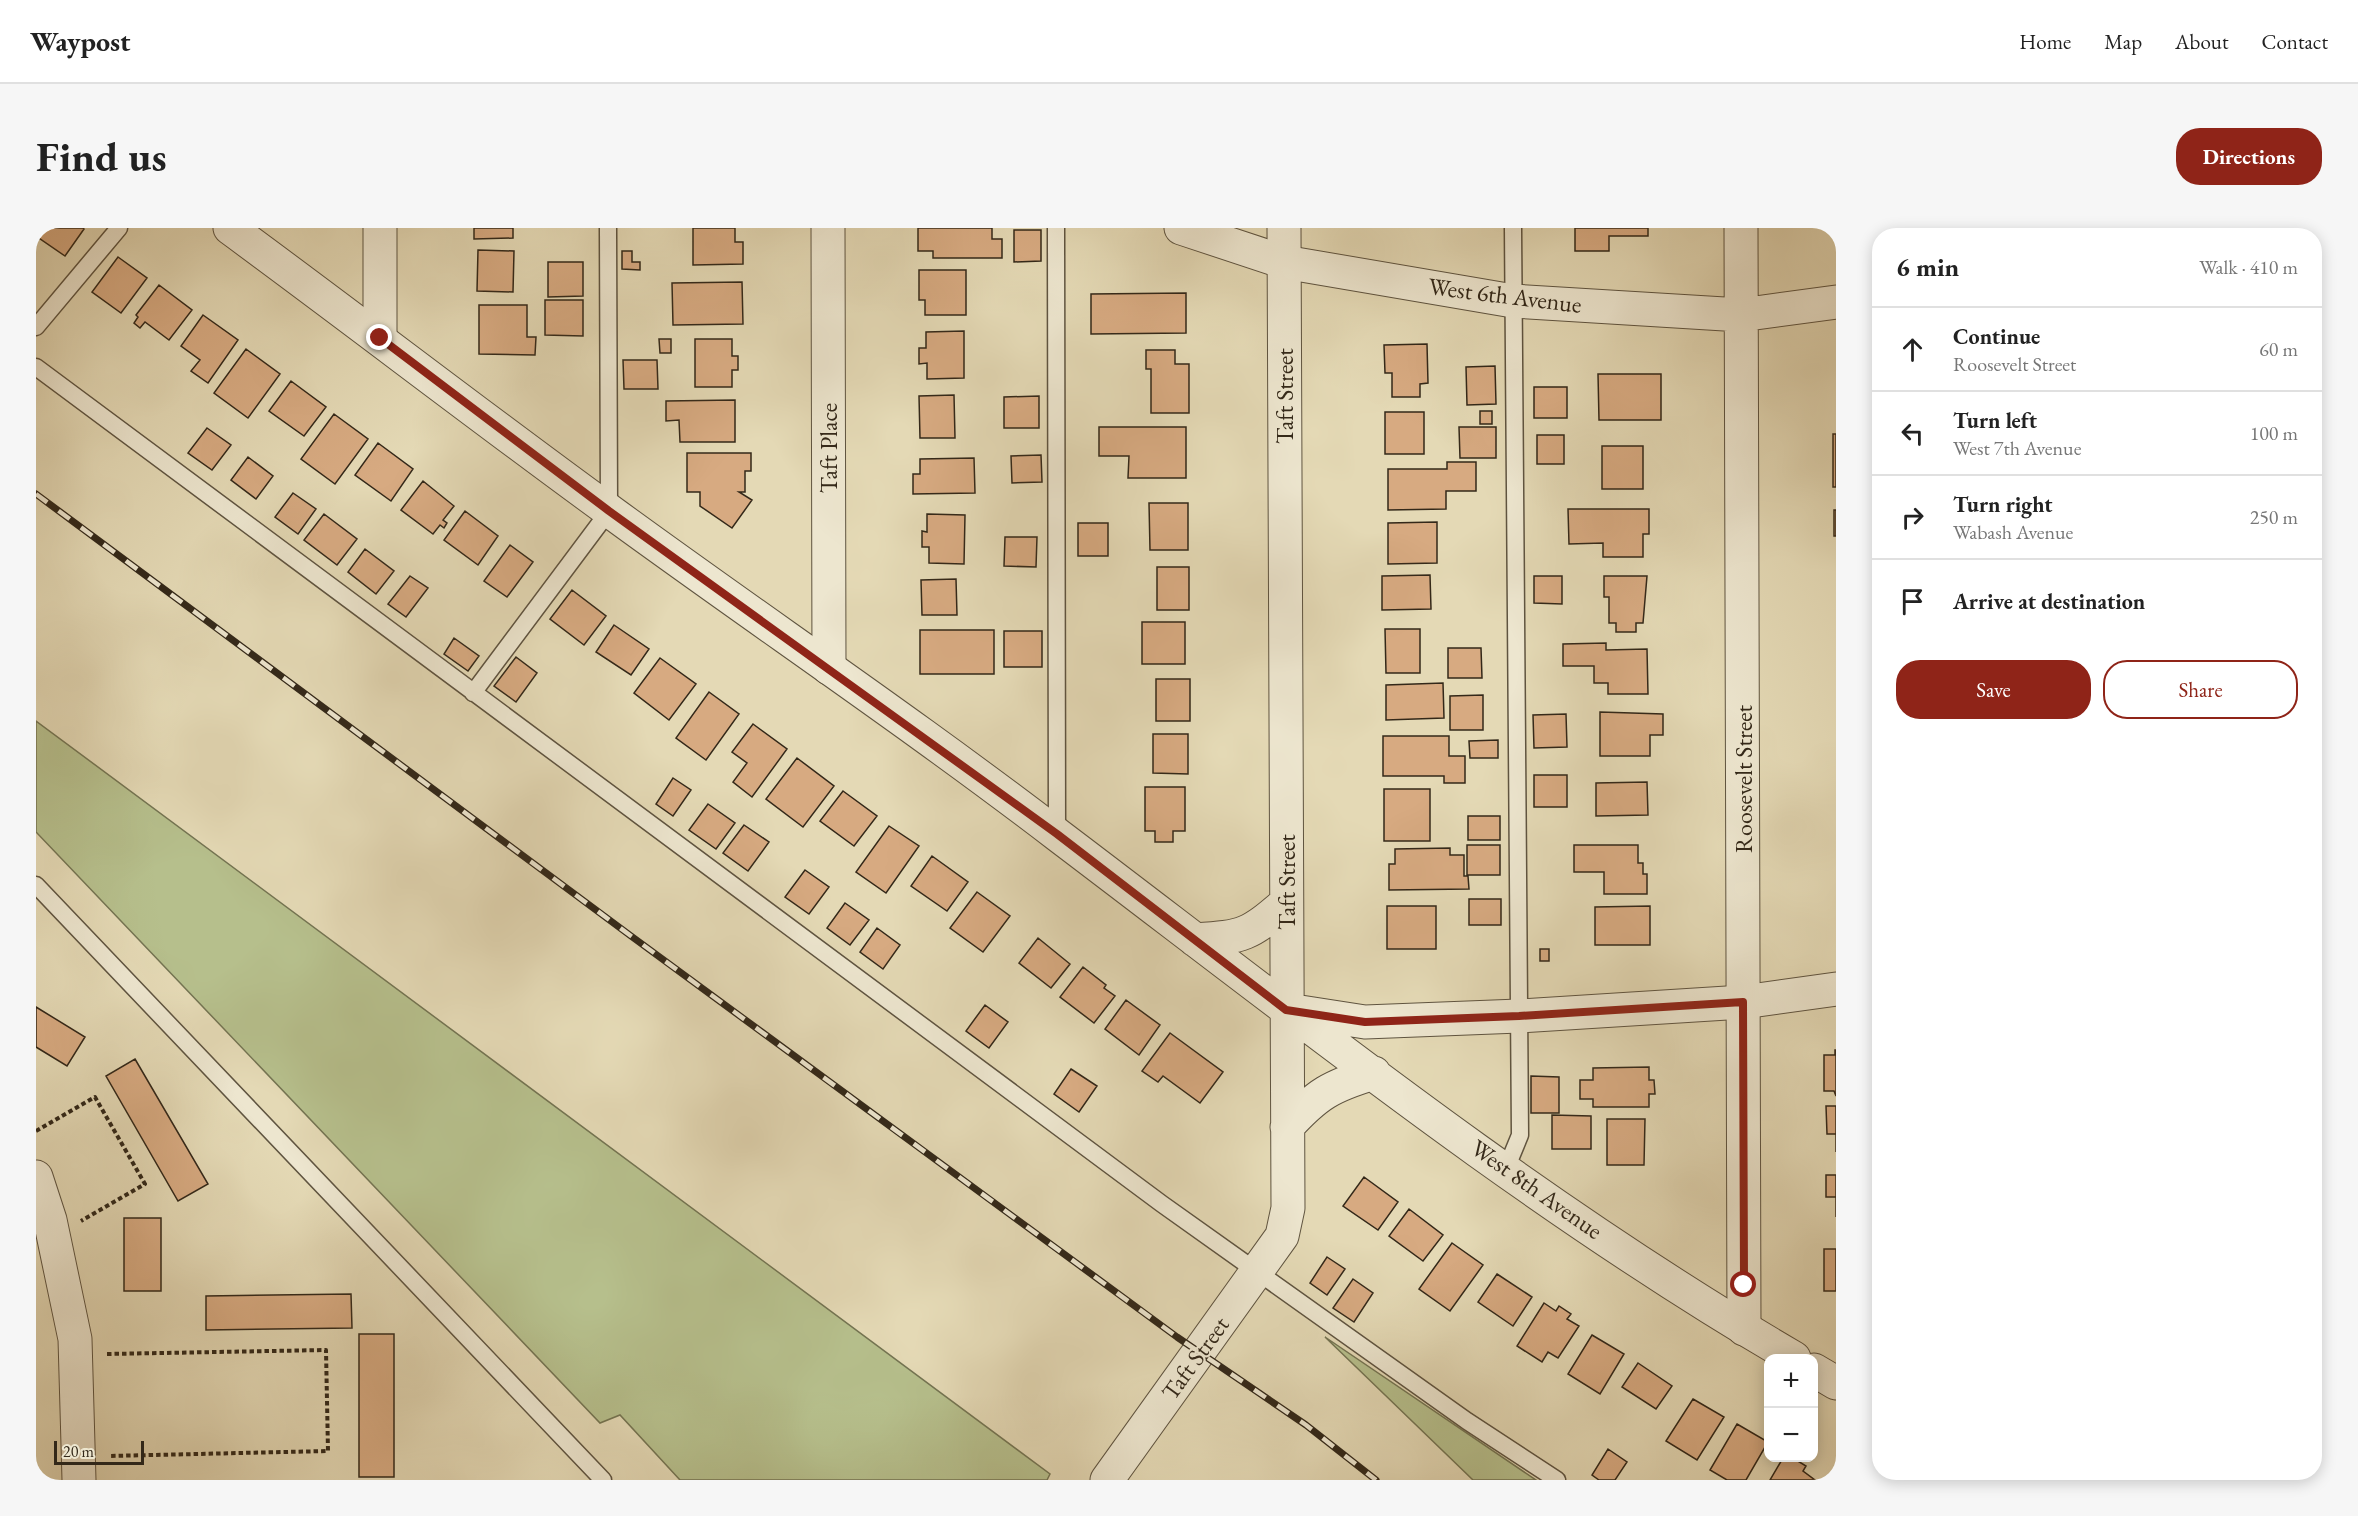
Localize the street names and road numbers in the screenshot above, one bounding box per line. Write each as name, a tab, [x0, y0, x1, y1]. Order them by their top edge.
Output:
street label: West 6th Avenue	[1427, 270, 1583, 320]
street label: Taft Street	[1269, 348, 1300, 444]
street label: Taft Place	[813, 403, 844, 493]
street label: Roosevelt Street	[1728, 705, 1759, 853]
street label: Taft Street	[1271, 834, 1302, 930]
street label: West 8th Avenue	[1465, 1132, 1609, 1246]
street label: Taft Street	[1154, 1310, 1236, 1406]

